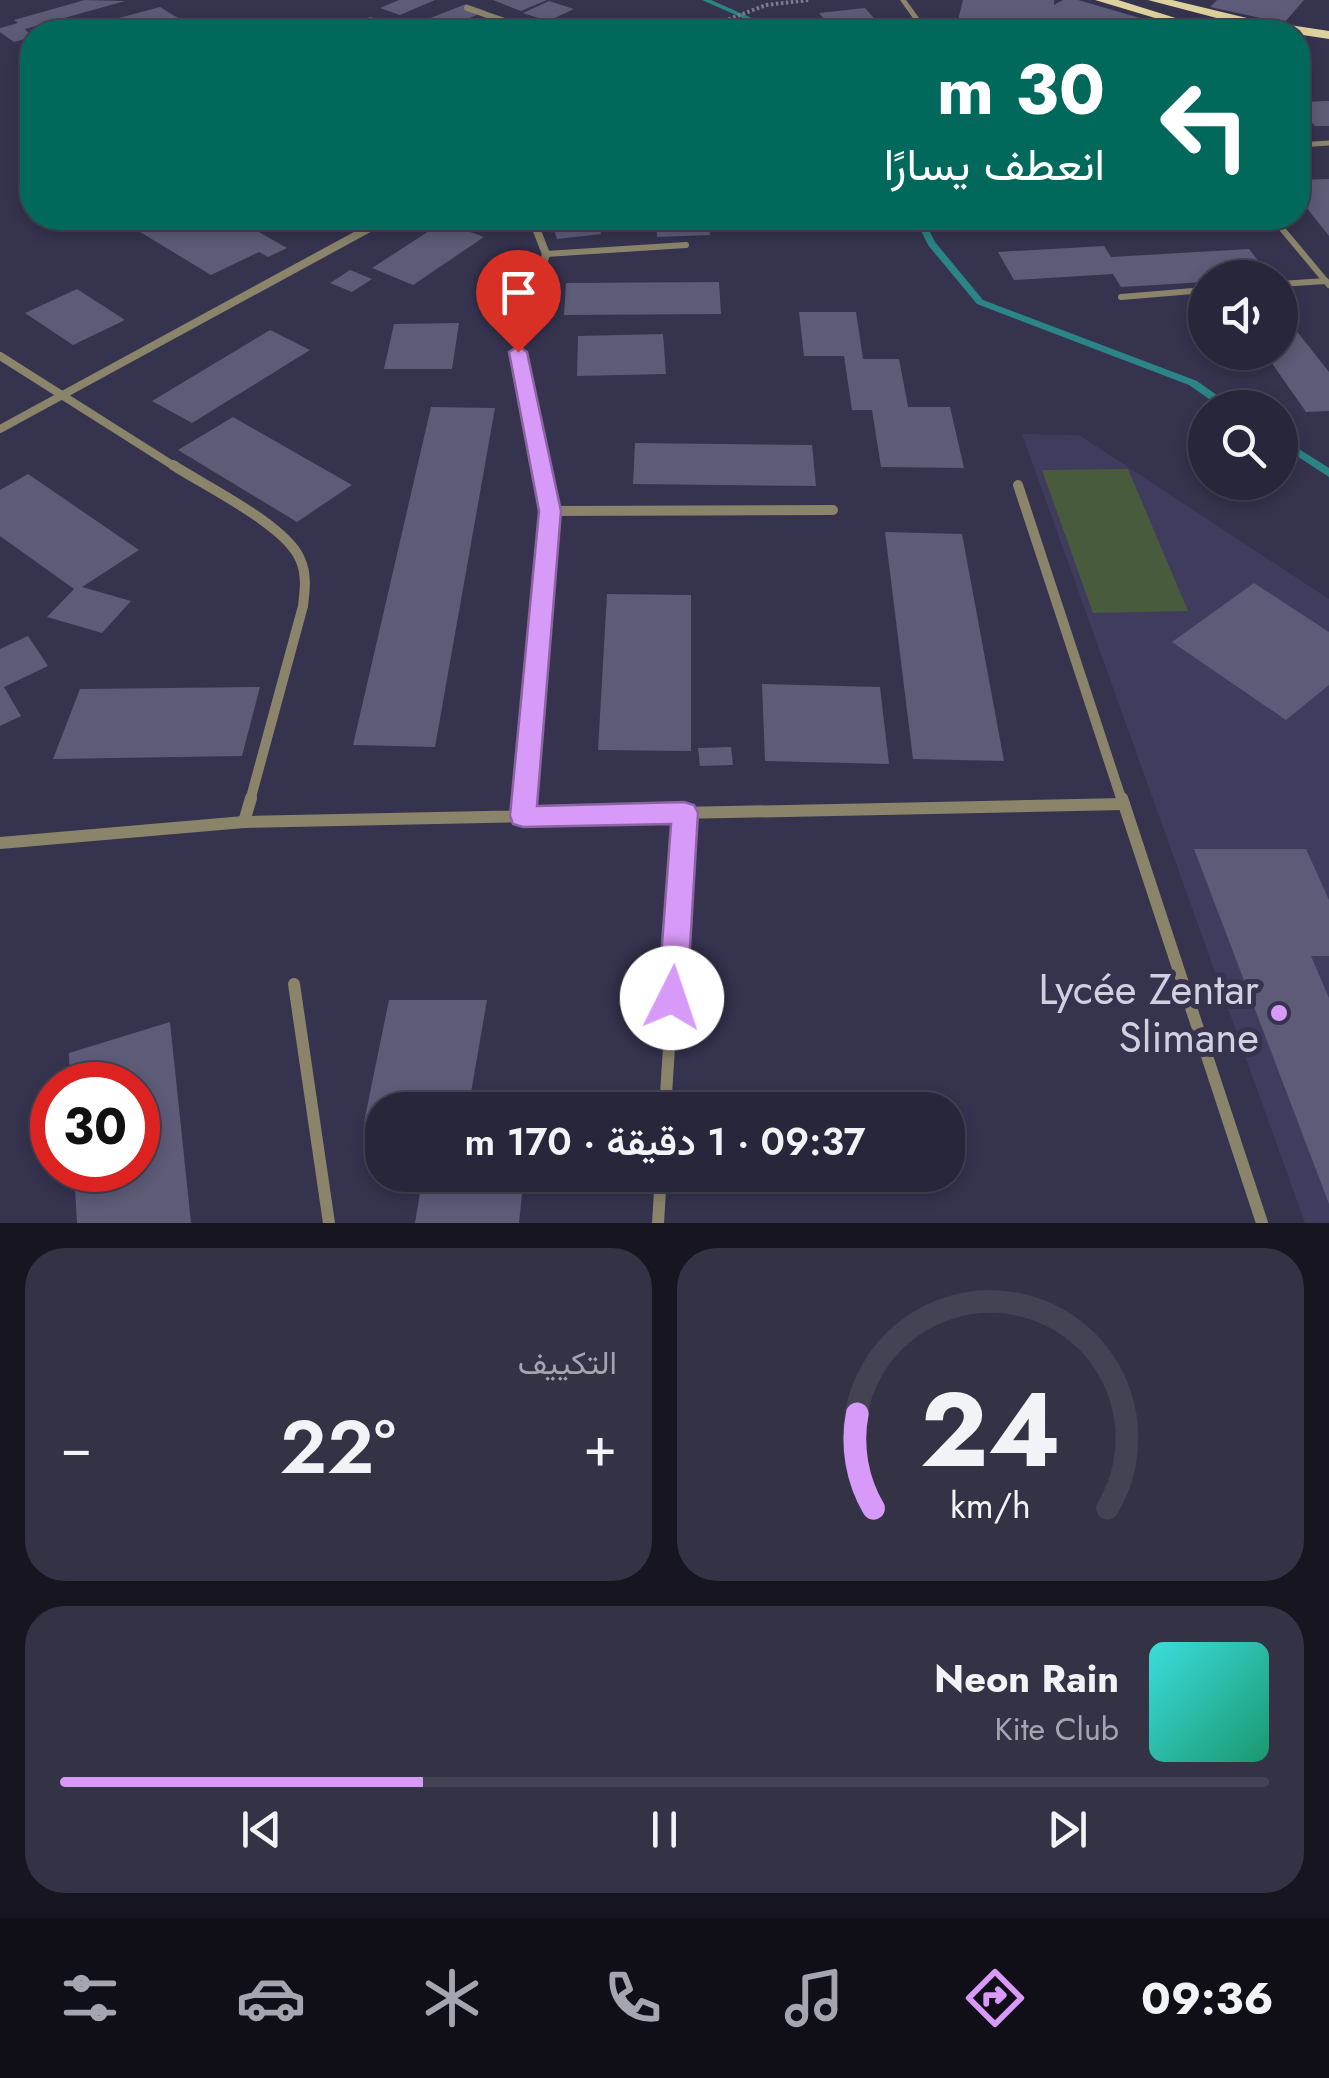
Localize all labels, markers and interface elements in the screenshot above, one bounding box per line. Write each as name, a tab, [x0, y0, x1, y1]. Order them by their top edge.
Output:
text: 30 m	[937, 39, 1105, 140]
icon: left	[1140, 60, 1270, 190]
text: انعطف يسارًا	[884, 132, 1105, 197]
pin	[476, 250, 561, 353]
map controls	[1188, 260, 1298, 500]
button: sound	[1188, 260, 1298, 370]
icon: arrive	[491, 265, 546, 320]
button: search	[1188, 390, 1298, 500]
position arrow	[620, 946, 724, 1050]
place label: Lycée Zentar Slimane	[1038, 959, 1260, 1068]
marker: Lycée Zentar Slimane	[1268, 1002, 1290, 1024]
speed limit sign: 30	[30, 1062, 160, 1192]
text: 09:37 · 1 دقيقة · 170 m	[465, 1114, 865, 1169]
text: التكييف	[518, 1340, 617, 1386]
text: 24	[920, 1355, 1061, 1505]
text: 22°	[280, 1393, 396, 1501]
text: −	[60, 1407, 92, 1487]
text: +	[583, 1407, 617, 1487]
text: km/h	[950, 1480, 1031, 1531]
text: Neon Rain	[934, 1651, 1119, 1706]
text: Kite Club	[995, 1706, 1119, 1752]
icon: previous	[234, 1802, 289, 1857]
icon: pause	[637, 1802, 692, 1857]
icon: next	[1040, 1802, 1095, 1857]
icon: filters	[55, 1963, 125, 2033]
icon: car	[236, 1963, 306, 2033]
icon: climate	[417, 1963, 487, 2033]
icon: phone	[598, 1963, 668, 2033]
icon: music	[779, 1963, 849, 2033]
icon: directions	[960, 1963, 1030, 2033]
text: 09:36	[1141, 1966, 1274, 2031]

